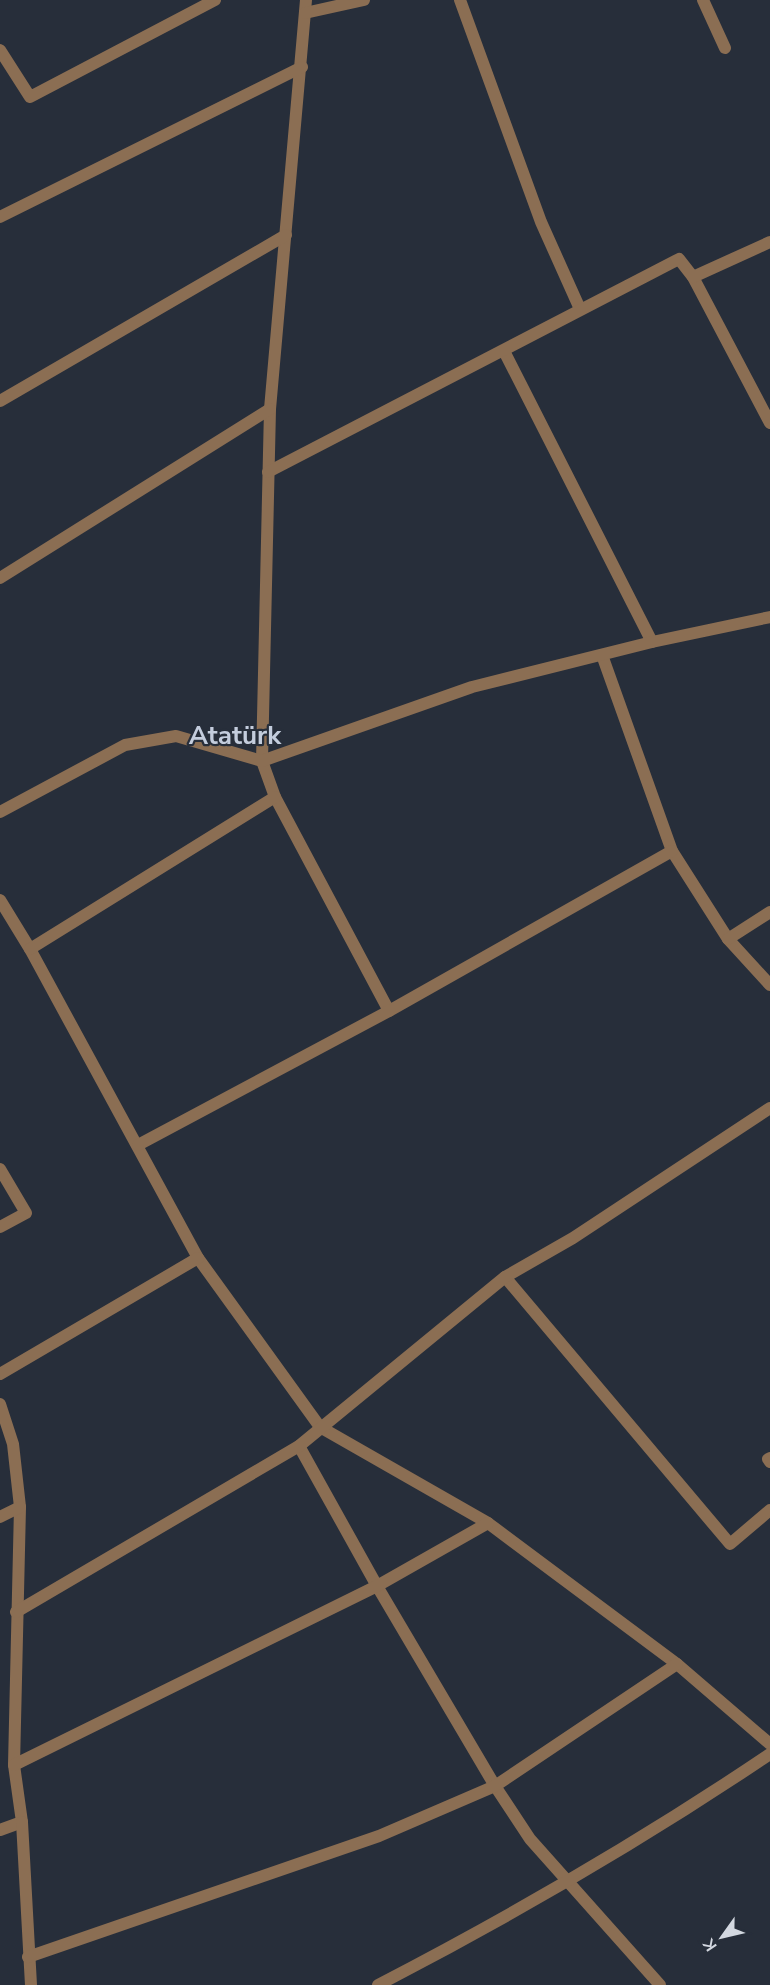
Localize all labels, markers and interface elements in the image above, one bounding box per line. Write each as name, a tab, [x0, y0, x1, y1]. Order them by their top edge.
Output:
district label: Atatürk	[189, 718, 282, 753]
north arrow	[692, 1907, 752, 1967]
text: K	[698, 1933, 722, 1955]

